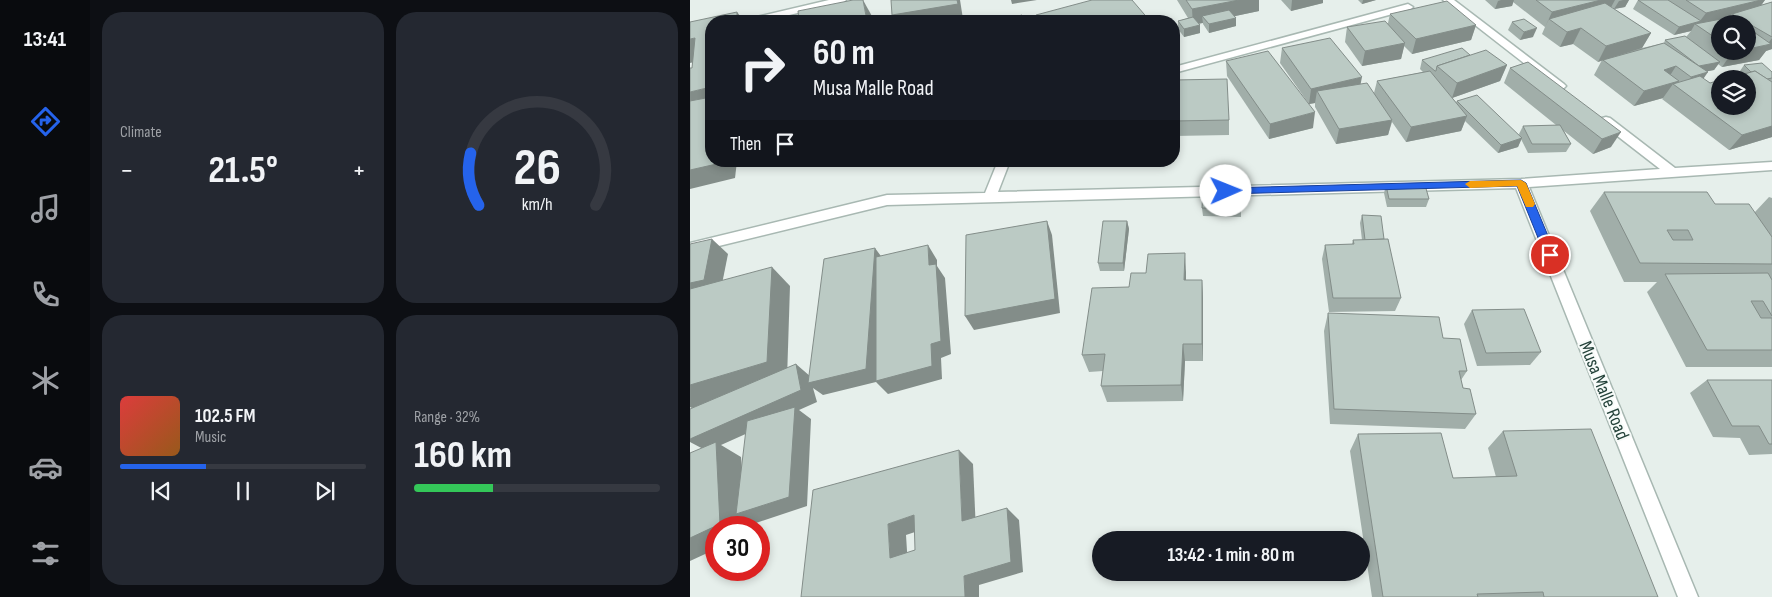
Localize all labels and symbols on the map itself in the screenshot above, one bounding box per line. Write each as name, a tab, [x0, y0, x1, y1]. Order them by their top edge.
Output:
position arrow	[1199, 164, 1251, 216]
pin	[1529, 234, 1571, 276]
street label: Musa Malle Road	[1573, 338, 1634, 443]
speed limit sign: 30	[705, 516, 770, 581]

